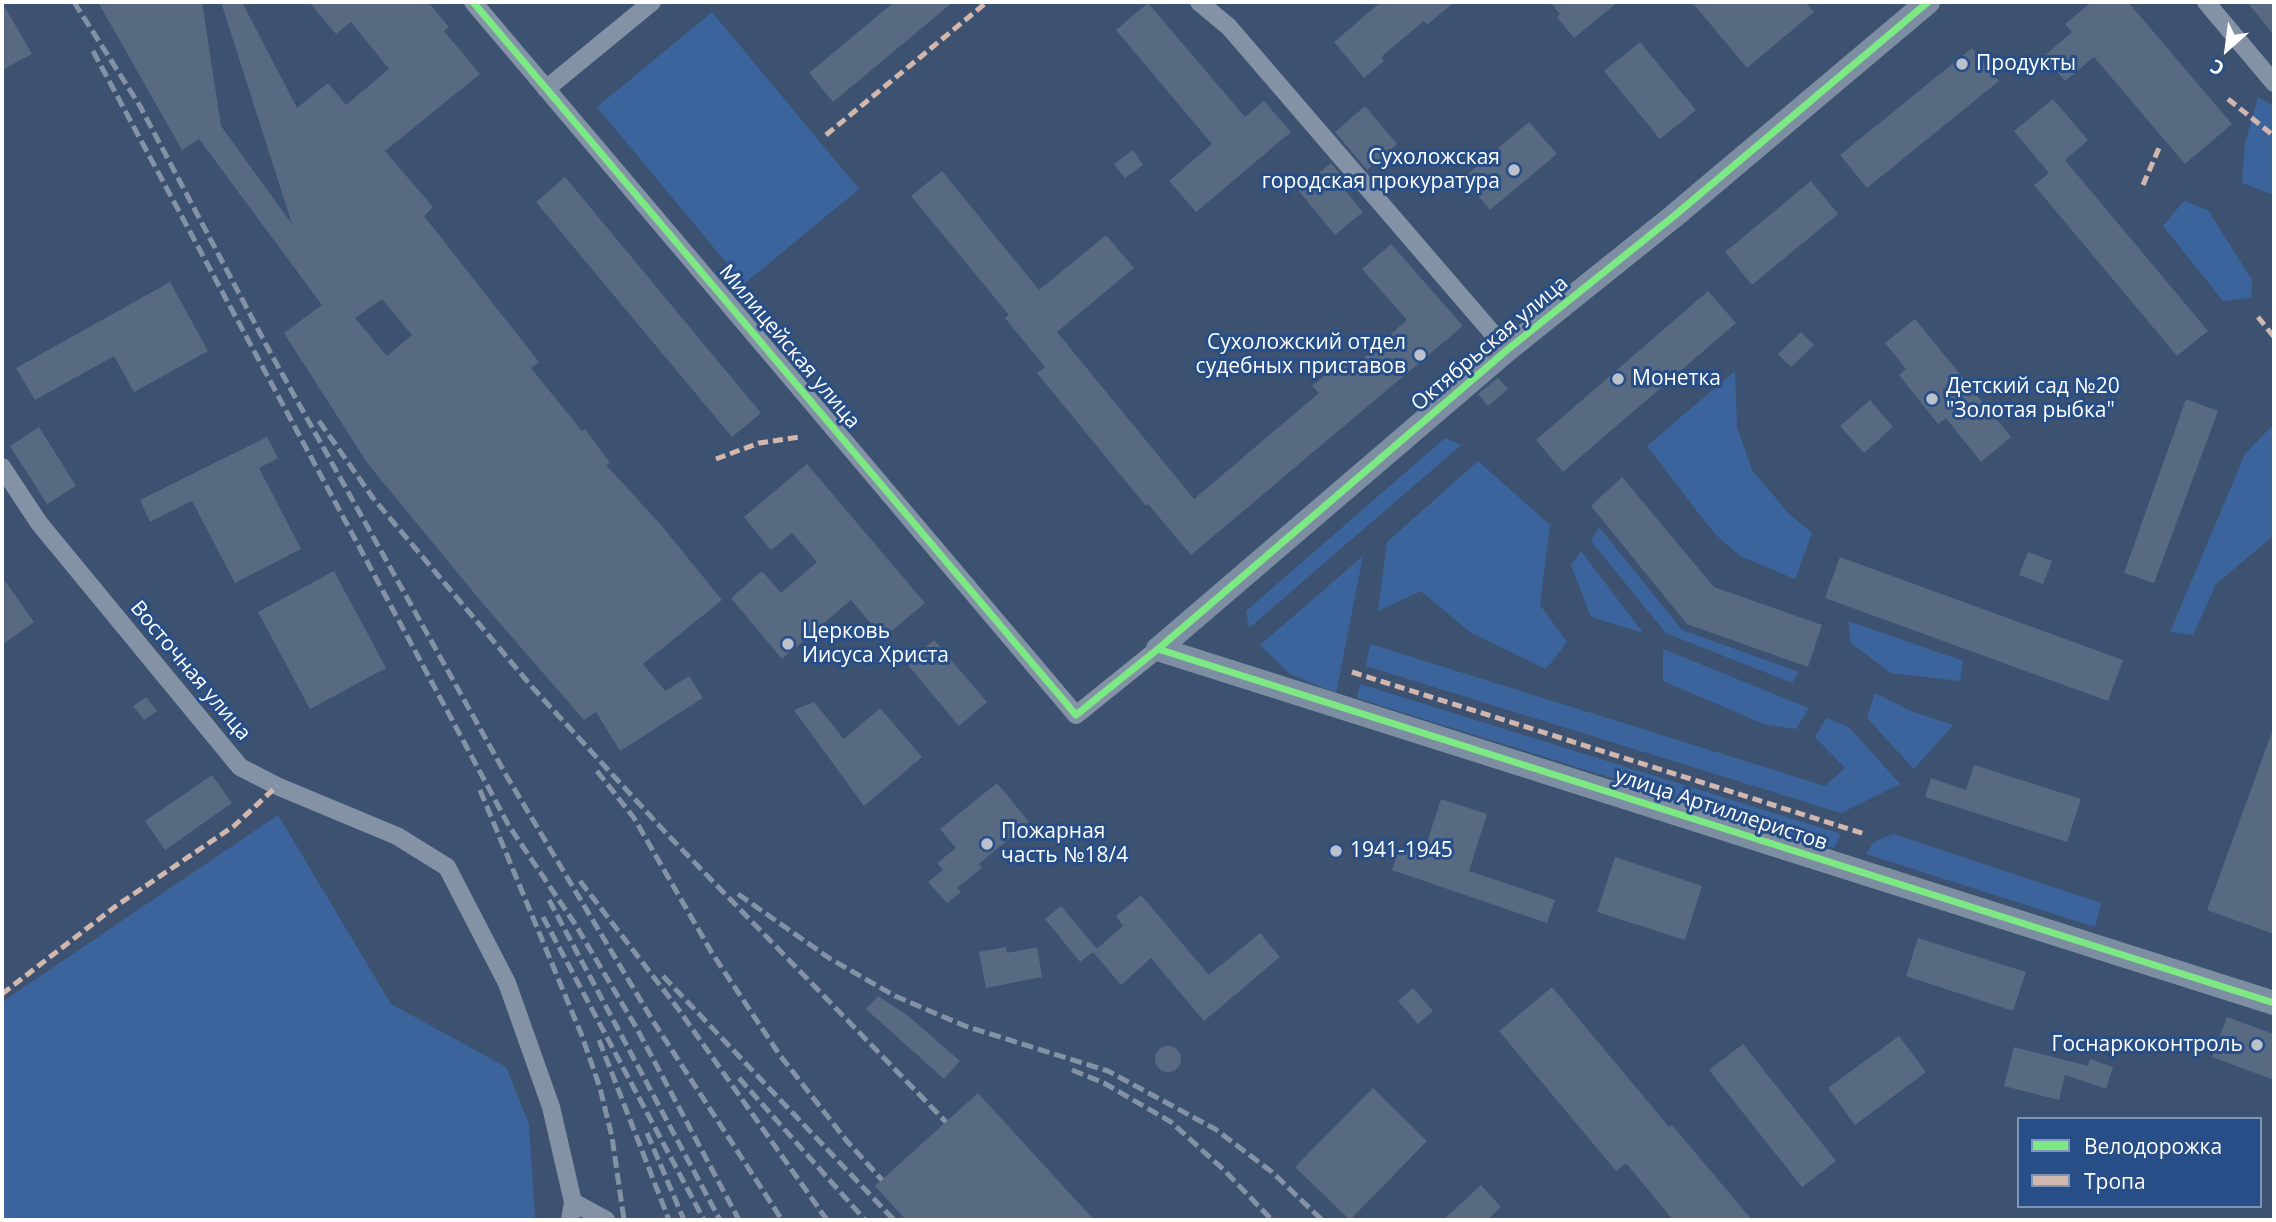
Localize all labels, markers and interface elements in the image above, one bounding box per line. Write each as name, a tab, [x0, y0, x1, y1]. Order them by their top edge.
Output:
north arrow	[2192, 14, 2262, 84]
place label: Продукты	[1976, 51, 2076, 77]
text: С	[2206, 53, 2229, 82]
marker: Продукты	[1954, 56, 1970, 72]
place label: Сухоложская городская прокуратура	[1262, 145, 1500, 195]
marker: Сухоложская городская прокуратура	[1506, 162, 1522, 178]
street label: Милицейская улица	[713, 260, 865, 434]
street label: Октябрьская улица	[1407, 271, 1573, 417]
place label: Сухоложский отдел судебных приставов	[1196, 330, 1406, 380]
marker: Сухоложский отдел судебных приставов	[1412, 347, 1428, 363]
place label: Монетка	[1632, 366, 1721, 392]
marker: Монетка	[1610, 371, 1626, 387]
place label: Детский сад №20 "Золотая рыбка"	[1946, 374, 2120, 424]
marker: Детский сад №20 "Золотая рыбка"	[1924, 391, 1940, 407]
street label: Восточная улица	[124, 596, 256, 746]
place label: Церковь Иисуса Христа	[802, 619, 949, 669]
marker: Церковь Иисуса Христа	[780, 636, 796, 652]
street label: улица Артиллеристов	[1611, 764, 1831, 856]
place label: Пожарная часть №18/4	[1001, 819, 1128, 869]
marker: Пожарная часть №18/4	[979, 836, 995, 852]
place label: 1941-1945	[1350, 838, 1453, 864]
marker: 1941-1945	[1328, 843, 1344, 859]
place label: Госнаркоконтроль	[2052, 1032, 2243, 1058]
marker: Госнаркоконтроль	[2249, 1037, 2265, 1053]
legend	[2017, 1117, 2262, 1208]
text: Велодорожка	[2084, 1132, 2222, 1160]
text: Тропа	[2084, 1167, 2146, 1195]

